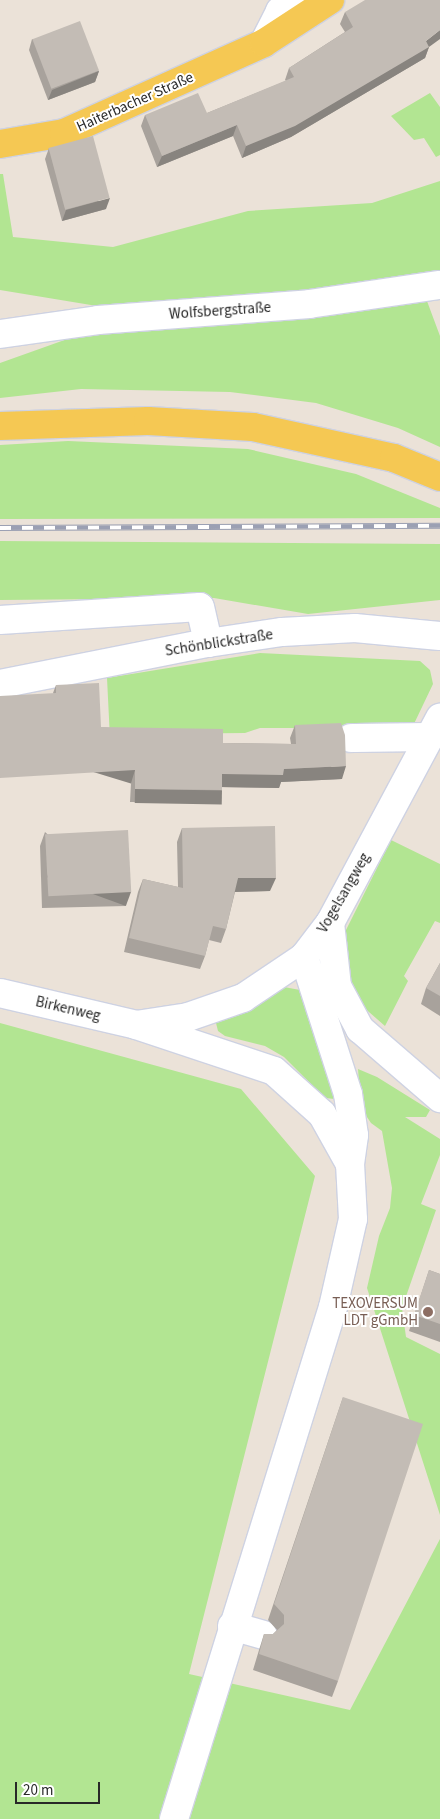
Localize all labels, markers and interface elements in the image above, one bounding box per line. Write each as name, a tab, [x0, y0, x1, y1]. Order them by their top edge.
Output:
street label: Haiterbacher Straße	[74, 68, 196, 136]
street label: Wolfsbergstraße	[168, 298, 272, 324]
street label: Schönblickstraße	[164, 626, 274, 660]
street label: Vogelsangweg	[314, 850, 374, 936]
street label: Birkenweg	[34, 993, 102, 1025]
place label: TEXOVERSUM LDT gGmbH	[332, 1294, 418, 1329]
marker: TEXOVERSUM LDT gGmbH	[422, 1306, 434, 1318]
scale bar	[18, 1772, 102, 1804]
text: 20 m	[23, 1780, 53, 1801]

